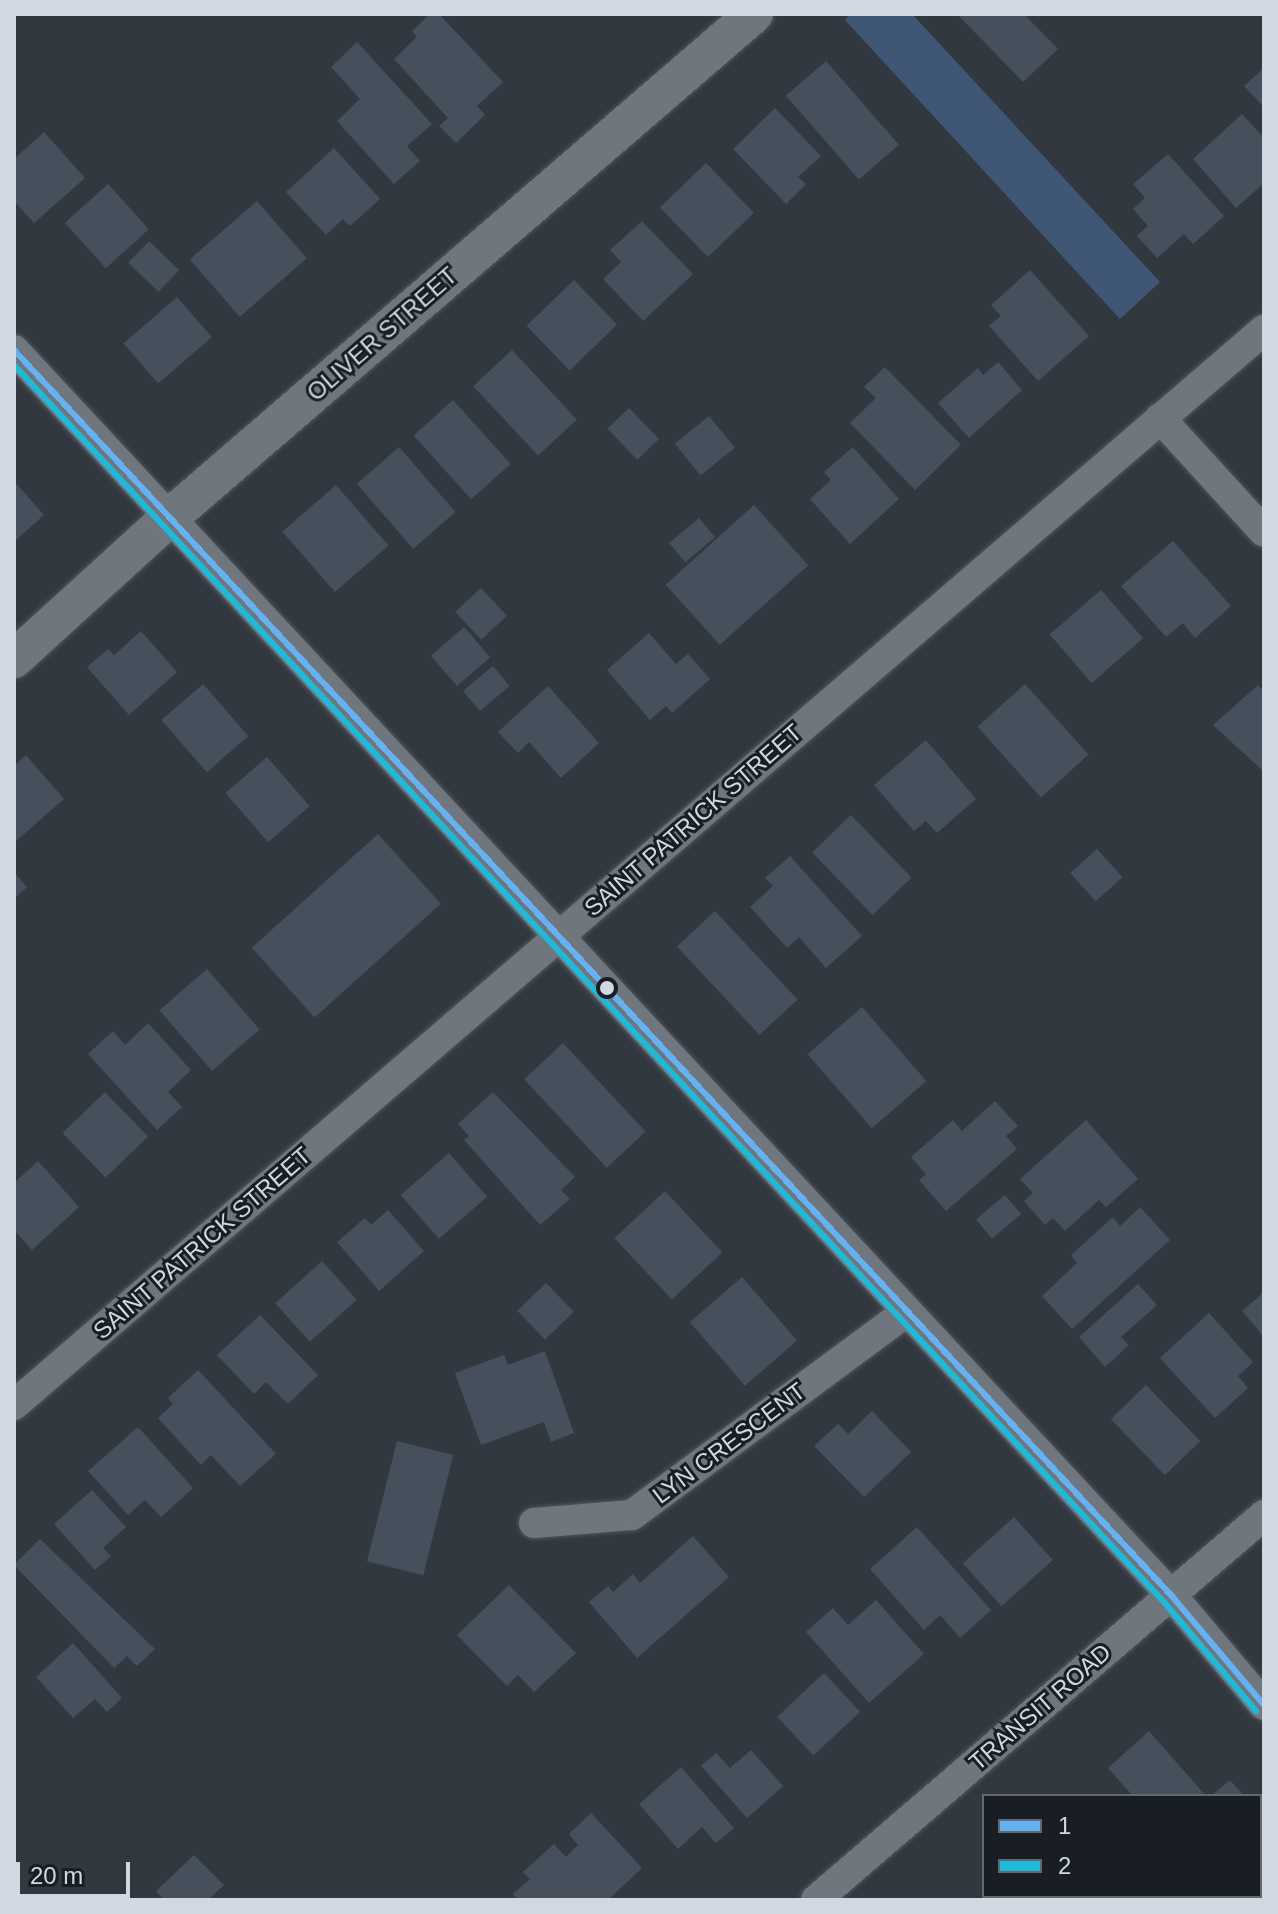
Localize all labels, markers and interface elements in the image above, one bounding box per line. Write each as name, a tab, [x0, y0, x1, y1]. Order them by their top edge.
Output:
street label: OLIVER STREET	[301, 261, 463, 407]
street label: SAINT PATRICK STREET	[578, 718, 808, 922]
unlabelled marker	[599, 980, 615, 996]
street label: SAINT PATRICK STREET	[87, 1141, 317, 1345]
street label: LYN CRESCENT	[647, 1376, 811, 1510]
street label: TRANSIT ROAD	[963, 1638, 1117, 1776]
legend	[982, 1794, 1262, 1898]
text: 1	[1058, 1812, 1071, 1839]
scale bar	[20, 1846, 134, 1896]
text: 2	[1058, 1852, 1071, 1879]
text: 20 m	[30, 1862, 83, 1889]

